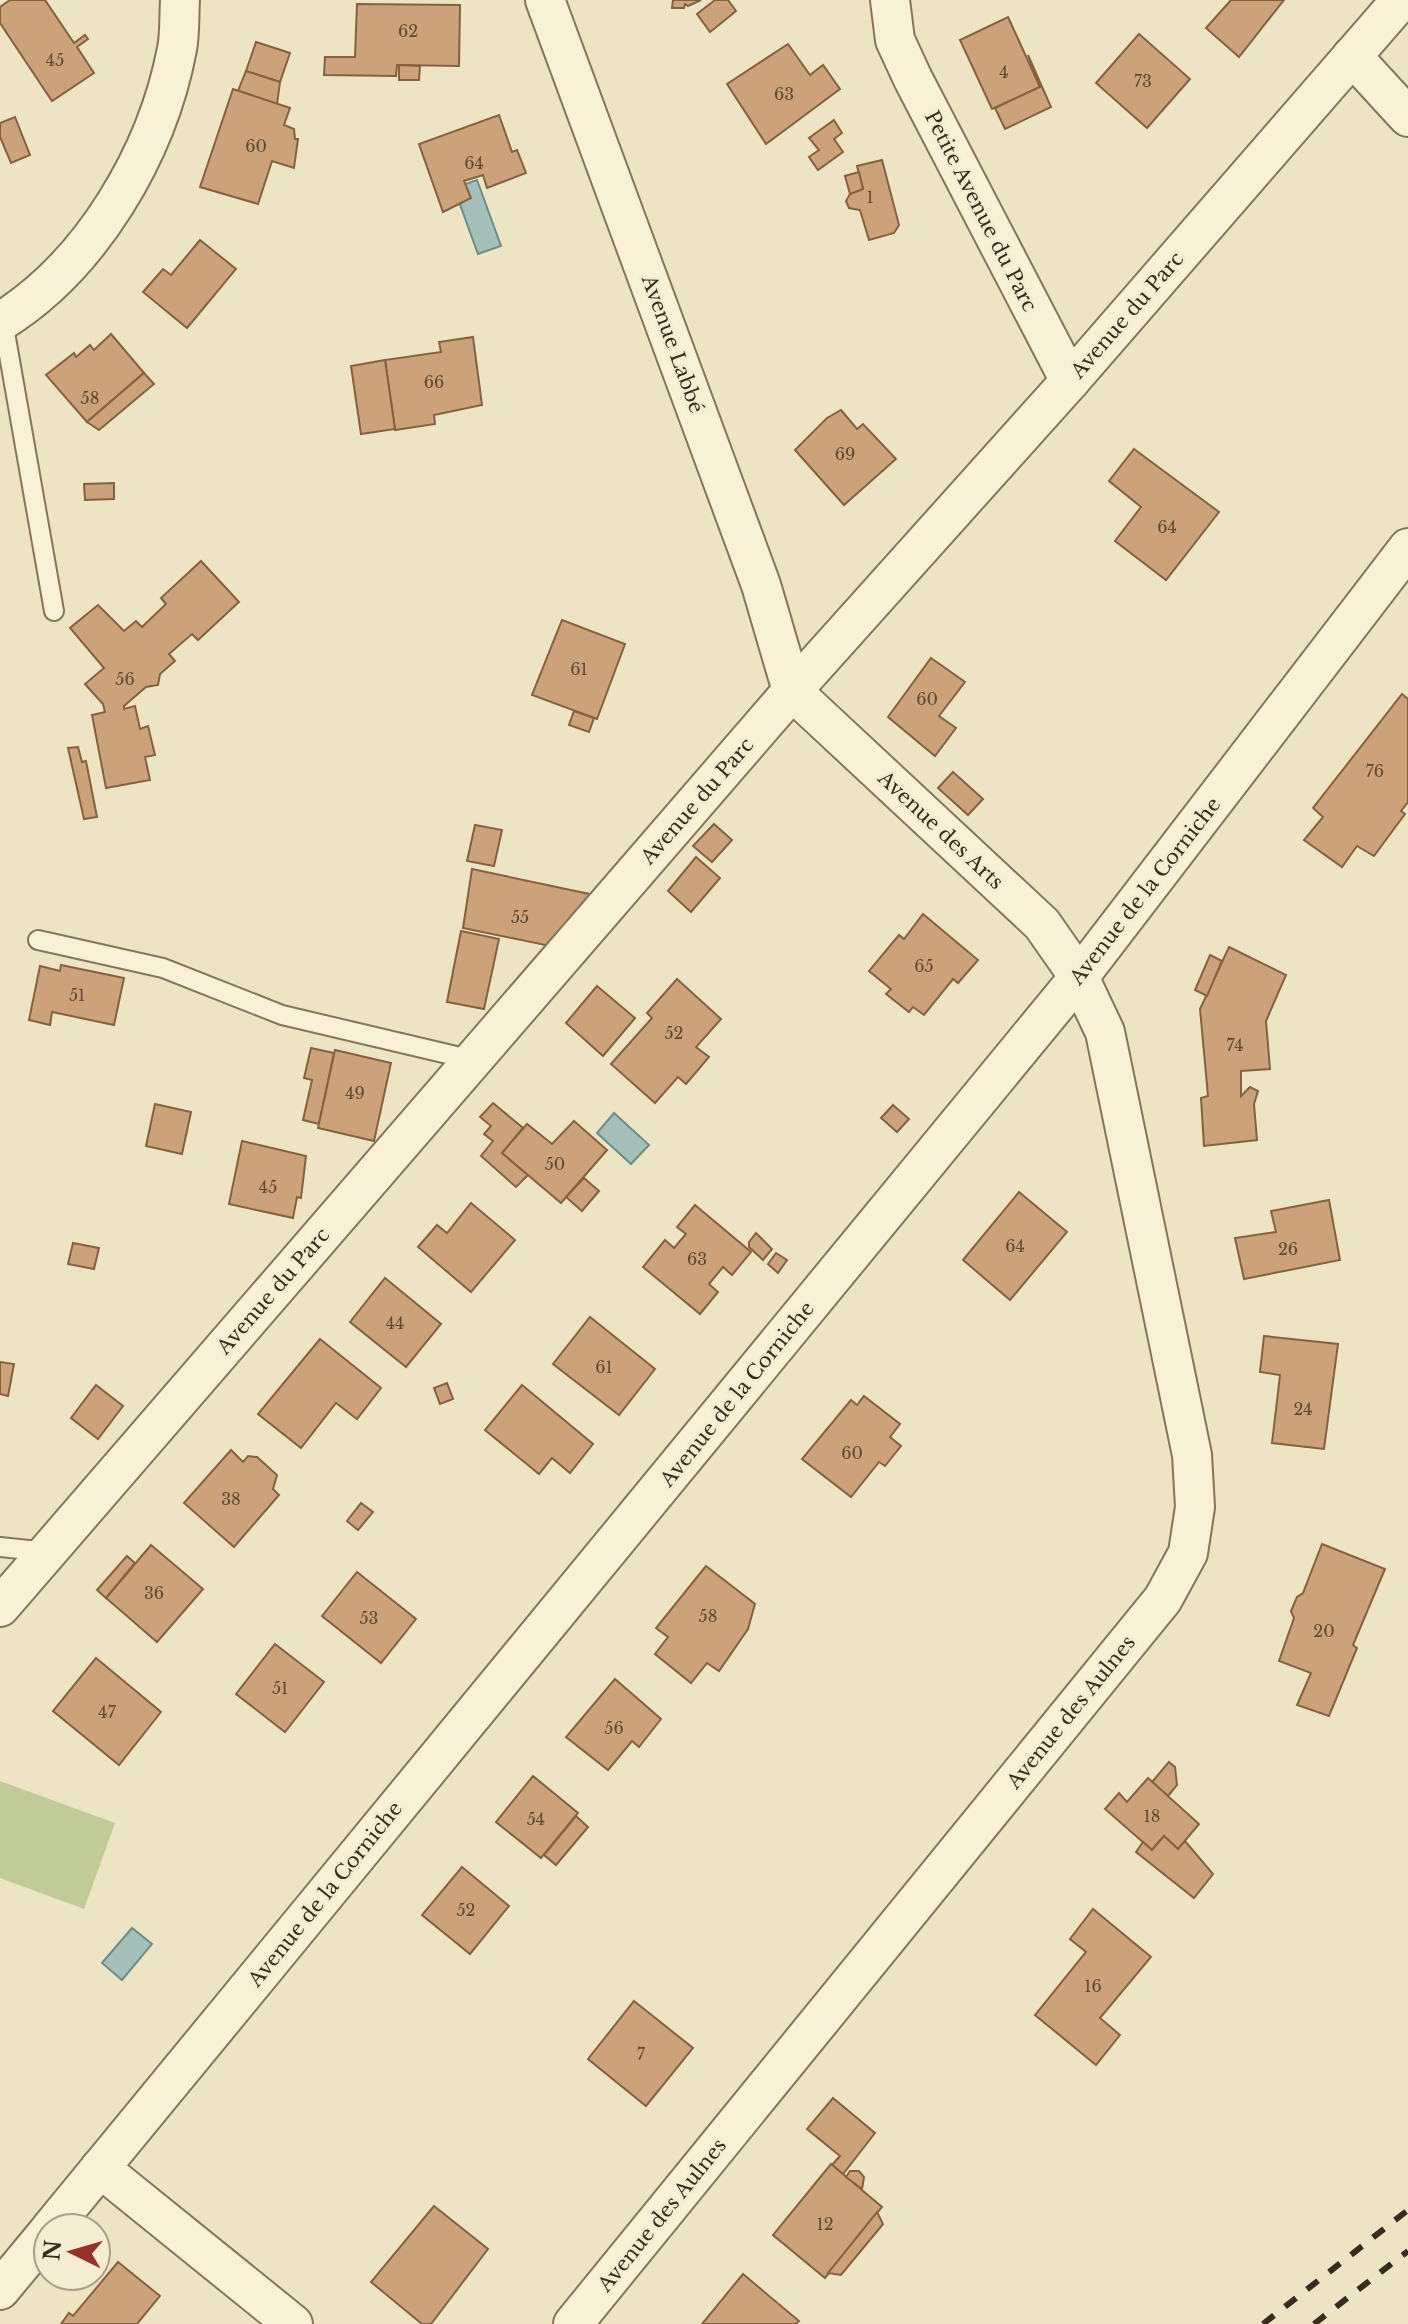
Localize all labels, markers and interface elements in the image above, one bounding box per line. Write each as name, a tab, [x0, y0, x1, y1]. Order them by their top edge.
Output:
house number: 62	[398, 21, 418, 41]
house number: 45	[46, 50, 64, 70]
house number: 4	[999, 62, 1009, 82]
house number: 73	[1134, 71, 1152, 91]
house number: 63	[774, 84, 794, 104]
street label: Petite Avenue du Parc	[920, 107, 1042, 316]
house number: 60	[245, 136, 267, 156]
house number: 64	[464, 153, 484, 173]
house number: 1	[866, 187, 874, 207]
street label: Avenue du Parc	[1065, 247, 1188, 384]
street label: Avenue Labbé	[637, 271, 709, 416]
house number: 66	[424, 372, 444, 392]
house number: 58	[81, 388, 99, 408]
house number: 69	[835, 444, 855, 464]
house number: 64	[1157, 517, 1177, 537]
house number: 61	[570, 659, 588, 679]
house number: 56	[115, 669, 135, 689]
house number: 60	[916, 689, 938, 709]
street label: Avenue du Parc	[635, 733, 758, 870]
house number: 76	[1366, 761, 1384, 781]
street label: Avenue des Arts	[873, 765, 1009, 894]
street label: Avenue de la Corniche	[1064, 793, 1226, 990]
house number: 55	[511, 907, 529, 927]
house number: 65	[914, 956, 934, 976]
house number: 51	[69, 985, 85, 1005]
house number: 52	[665, 1023, 683, 1043]
house number: 74	[1226, 1035, 1244, 1055]
house number: 49	[345, 1083, 365, 1103]
house number: 50	[545, 1154, 565, 1174]
house number: 45	[259, 1177, 277, 1197]
street label: Avenue du Parc	[211, 1223, 334, 1360]
house number: 64	[1005, 1236, 1025, 1256]
house number: 26	[1278, 1239, 1298, 1259]
house number: 63	[687, 1249, 707, 1269]
street label: Avenue de la Corniche	[654, 1297, 819, 1492]
house number: 44	[386, 1313, 404, 1333]
house number: 61	[595, 1357, 613, 1377]
house number: 24	[1293, 1399, 1313, 1419]
house number: 60	[841, 1443, 863, 1463]
house number: 38	[221, 1489, 241, 1509]
house number: 36	[144, 1583, 164, 1603]
house number: 58	[699, 1606, 717, 1626]
house number: 53	[360, 1608, 378, 1628]
house number: 20	[1313, 1621, 1335, 1641]
street label: Avenue des Aulnes	[1001, 1631, 1140, 1794]
house number: 51	[272, 1678, 288, 1698]
house number: 47	[98, 1702, 117, 1722]
house number: 56	[604, 1718, 624, 1738]
street label: Avenue de la Corniche	[242, 1797, 407, 1992]
house number: 18	[1144, 1806, 1160, 1826]
house number: 54	[527, 1809, 545, 1829]
house number: 52	[457, 1900, 475, 1920]
house number: 16	[1084, 1976, 1102, 1996]
house number: 7	[637, 2044, 646, 2064]
street label: Avenue des Aulnes	[592, 2134, 731, 2297]
north arrow	[32, 2212, 112, 2292]
house number: 12	[817, 2214, 834, 2234]
text: N	[38, 2239, 67, 2262]

